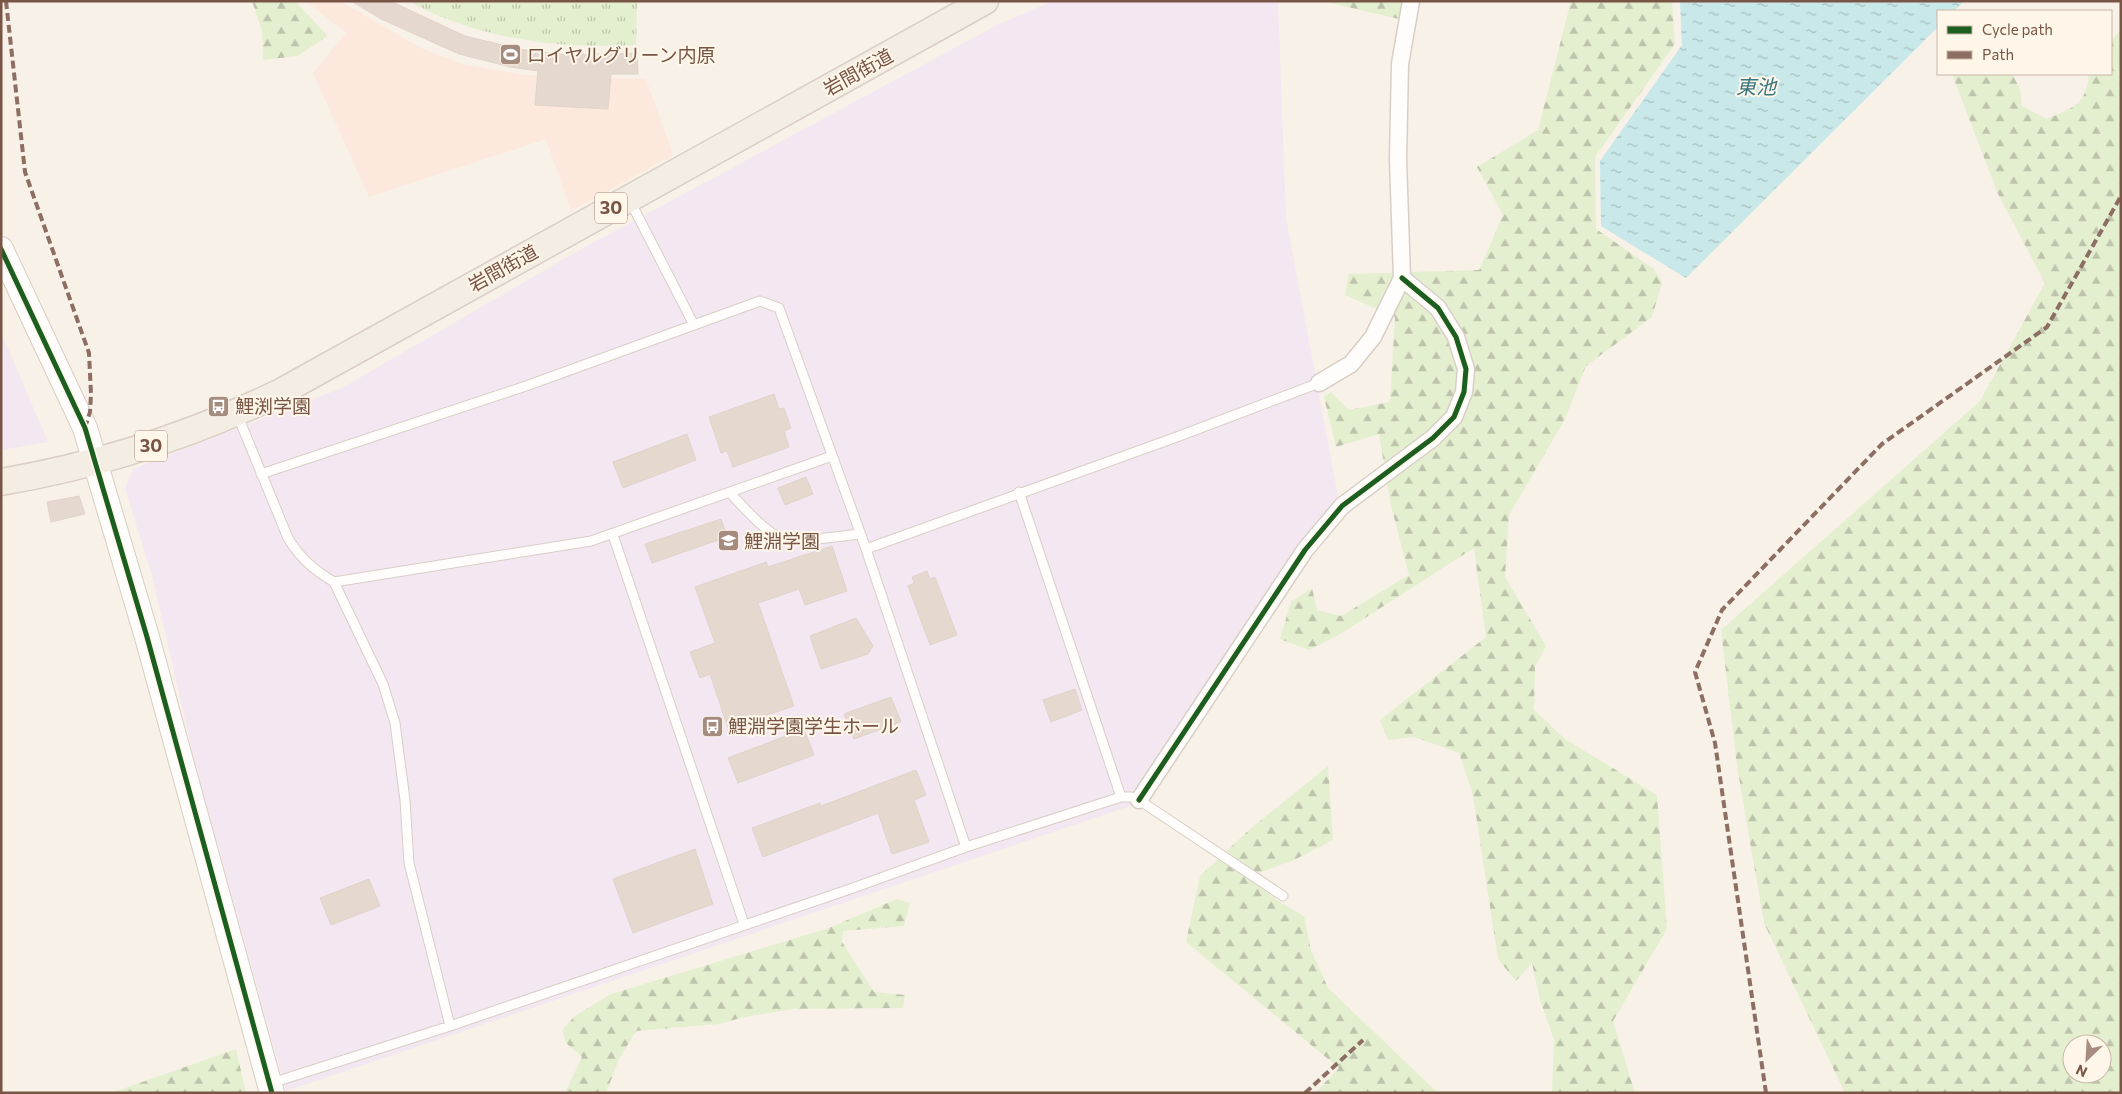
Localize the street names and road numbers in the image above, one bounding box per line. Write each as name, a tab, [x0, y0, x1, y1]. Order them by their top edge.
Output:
street label: 岩間街道	[819, 43, 897, 100]
road number: 30	[595, 192, 627, 224]
street label: 岩間街道	[464, 239, 542, 296]
road number: 30	[135, 431, 167, 462]

